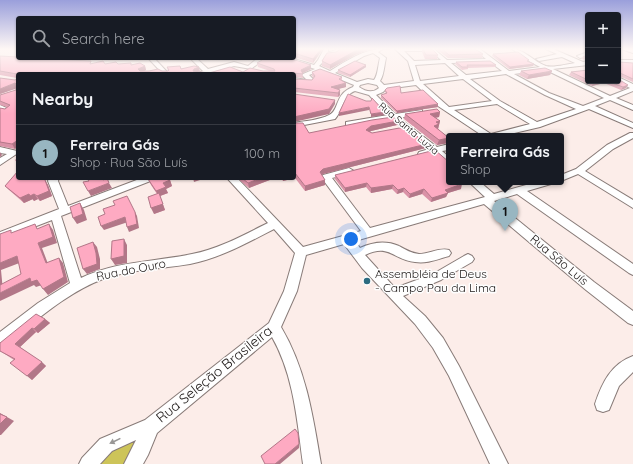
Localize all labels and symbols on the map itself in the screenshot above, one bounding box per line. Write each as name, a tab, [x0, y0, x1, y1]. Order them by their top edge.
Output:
street label: Rua Santa Luzia	[376, 99, 441, 157]
pin: 1	[492, 198, 518, 231]
your location	[341, 229, 361, 249]
street label: Rua São Luís	[527, 231, 592, 288]
street label: Rua do Ouro	[95, 255, 167, 284]
place label: Assembléia de Deus - Campo Pau da Lima	[375, 266, 496, 295]
marker: Assembléia de Deus - Campo Pau da Lima	[362, 276, 372, 286]
street label: Rua Seleção Brasileira	[152, 322, 276, 426]
one-way arrow	[110, 438, 121, 444]

